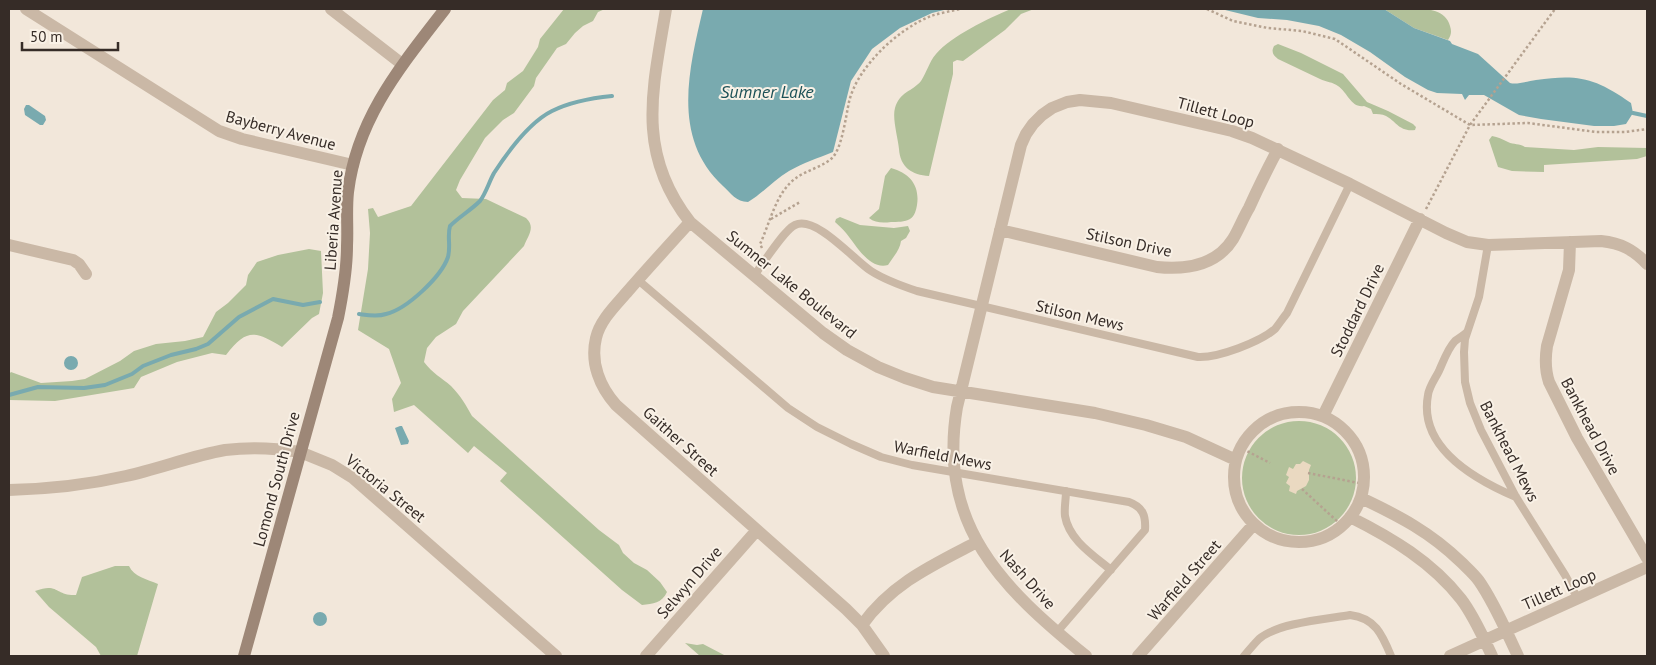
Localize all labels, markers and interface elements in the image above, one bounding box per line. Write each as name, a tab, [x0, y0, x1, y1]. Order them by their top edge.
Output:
scale bar	[22, 20, 119, 52]
text: 50 m	[30, 27, 63, 46]
water label: Sumner Lake	[720, 80, 814, 103]
street label: Tillett Loop	[1175, 92, 1257, 132]
street label: Bayberry Avenue	[224, 106, 338, 154]
street label: Liberia Avenue	[320, 169, 346, 271]
street label: Stilson Drive	[1084, 223, 1174, 261]
street label: Sumner Lake Boulevard	[723, 226, 861, 342]
street label: Stoddard Drive	[1326, 260, 1388, 360]
street label: Stilson Mews	[1034, 295, 1127, 335]
street label: Bankhead Drive	[1557, 374, 1625, 478]
street label: Bankhead Mews	[1476, 397, 1544, 505]
street label: Gaither Street	[639, 402, 723, 481]
street label: Lomond South Drive	[248, 409, 304, 549]
street label: Warfield Mews	[892, 436, 994, 474]
street label: Victoria Street	[341, 449, 431, 527]
street label: Warfield Street	[1143, 535, 1225, 625]
street label: Selwyn Drive	[652, 542, 726, 622]
street label: Nash Drive	[996, 545, 1060, 613]
street label: Tillett Loop	[1519, 564, 1599, 614]

